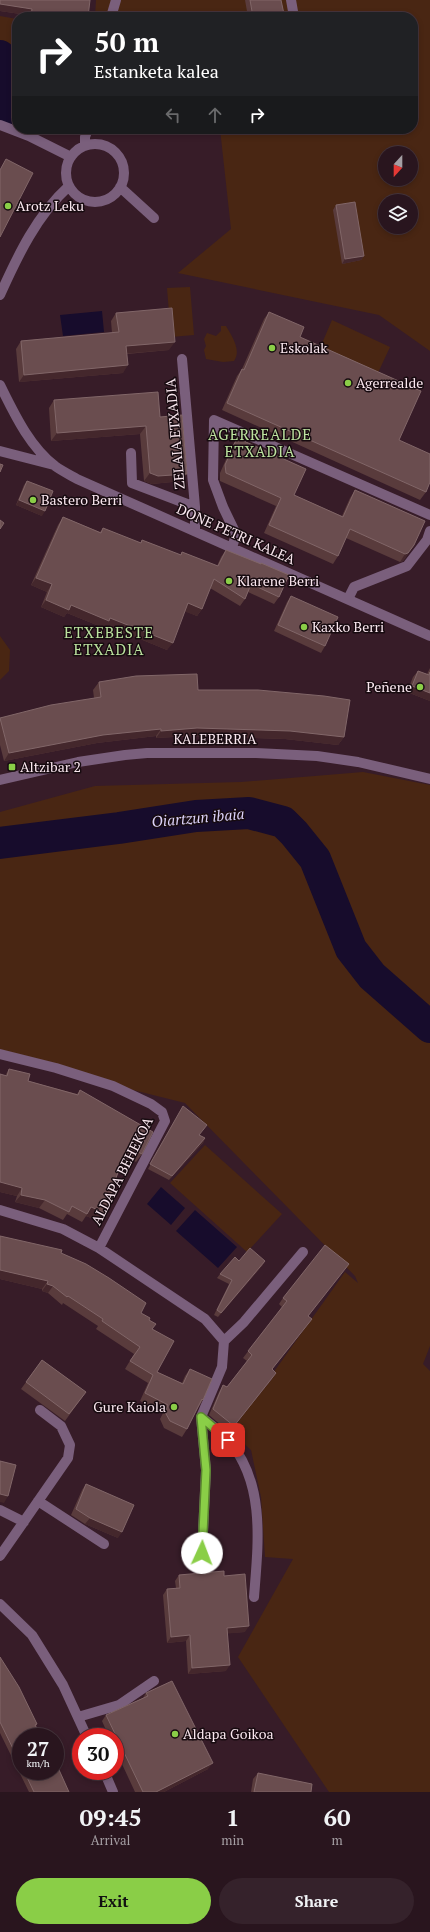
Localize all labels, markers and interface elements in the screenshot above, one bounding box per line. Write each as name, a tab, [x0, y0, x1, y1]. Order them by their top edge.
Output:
text: 50 m	[94, 23, 159, 60]
icon: right	[28, 28, 80, 80]
text: Estanketa kalea	[94, 59, 219, 83]
icon: left	[162, 104, 184, 126]
icon: ahead	[204, 104, 226, 126]
icon: right	[246, 104, 268, 126]
north arrow	[378, 146, 418, 186]
map controls	[378, 146, 418, 234]
button: layers	[378, 194, 418, 234]
place label: Arotz Leku	[16, 196, 84, 215]
marker: Arotz Leku	[3, 201, 13, 211]
place label: Eskolak	[280, 338, 328, 357]
marker: Eskolak	[267, 343, 277, 353]
place label: Agerrealde	[356, 373, 423, 392]
street label: ZELAIA ETXADIA	[160, 377, 189, 490]
marker: Agerrealde	[343, 378, 353, 388]
district label: AGERREALDE ETXADIA	[208, 424, 312, 461]
place label: Bastero Berri	[41, 490, 122, 509]
marker: Bastero Berri	[28, 495, 38, 505]
street label: DONE PETRI KALEA	[174, 499, 299, 568]
place label: Klarene Berri	[237, 571, 319, 590]
marker: Klarene Berri	[224, 576, 234, 586]
place label: Kaxko Berri	[312, 617, 384, 636]
district label: ETXEBESTE ETXADIA	[64, 622, 154, 659]
marker: Kaxko Berri	[299, 622, 309, 632]
place label: Peñene	[366, 677, 412, 696]
marker: Peñene	[415, 682, 425, 692]
street label: KALEBERRIA	[173, 729, 257, 748]
place label: Altzibar 2	[20, 757, 81, 776]
marker: Altzibar 2	[7, 762, 17, 772]
water label: Oiartzun ibaia	[151, 803, 245, 831]
street label: ALDAPA BEHEKOA	[86, 1113, 157, 1228]
place label: Gure Kaiola	[93, 1397, 166, 1416]
marker: Gure Kaiola	[169, 1402, 179, 1412]
pin	[211, 1423, 245, 1457]
icon: arrive	[217, 1429, 239, 1451]
position arrow	[181, 1532, 223, 1574]
place label: Aldapa Goikoa	[183, 1724, 273, 1743]
speed limit sign: 30	[72, 1728, 124, 1780]
marker: Aldapa Goikoa	[170, 1729, 180, 1739]
text: 27	[27, 1735, 49, 1762]
text: km/h	[26, 1757, 50, 1770]
text: 09:45	[79, 1801, 142, 1833]
text: 1	[226, 1801, 239, 1833]
text: 60	[323, 1801, 351, 1833]
text: Arrival	[91, 1831, 131, 1849]
text: min	[221, 1831, 244, 1849]
text: m	[331, 1831, 343, 1849]
button: Exit	[16, 1878, 211, 1924]
button: Share	[219, 1878, 414, 1924]

